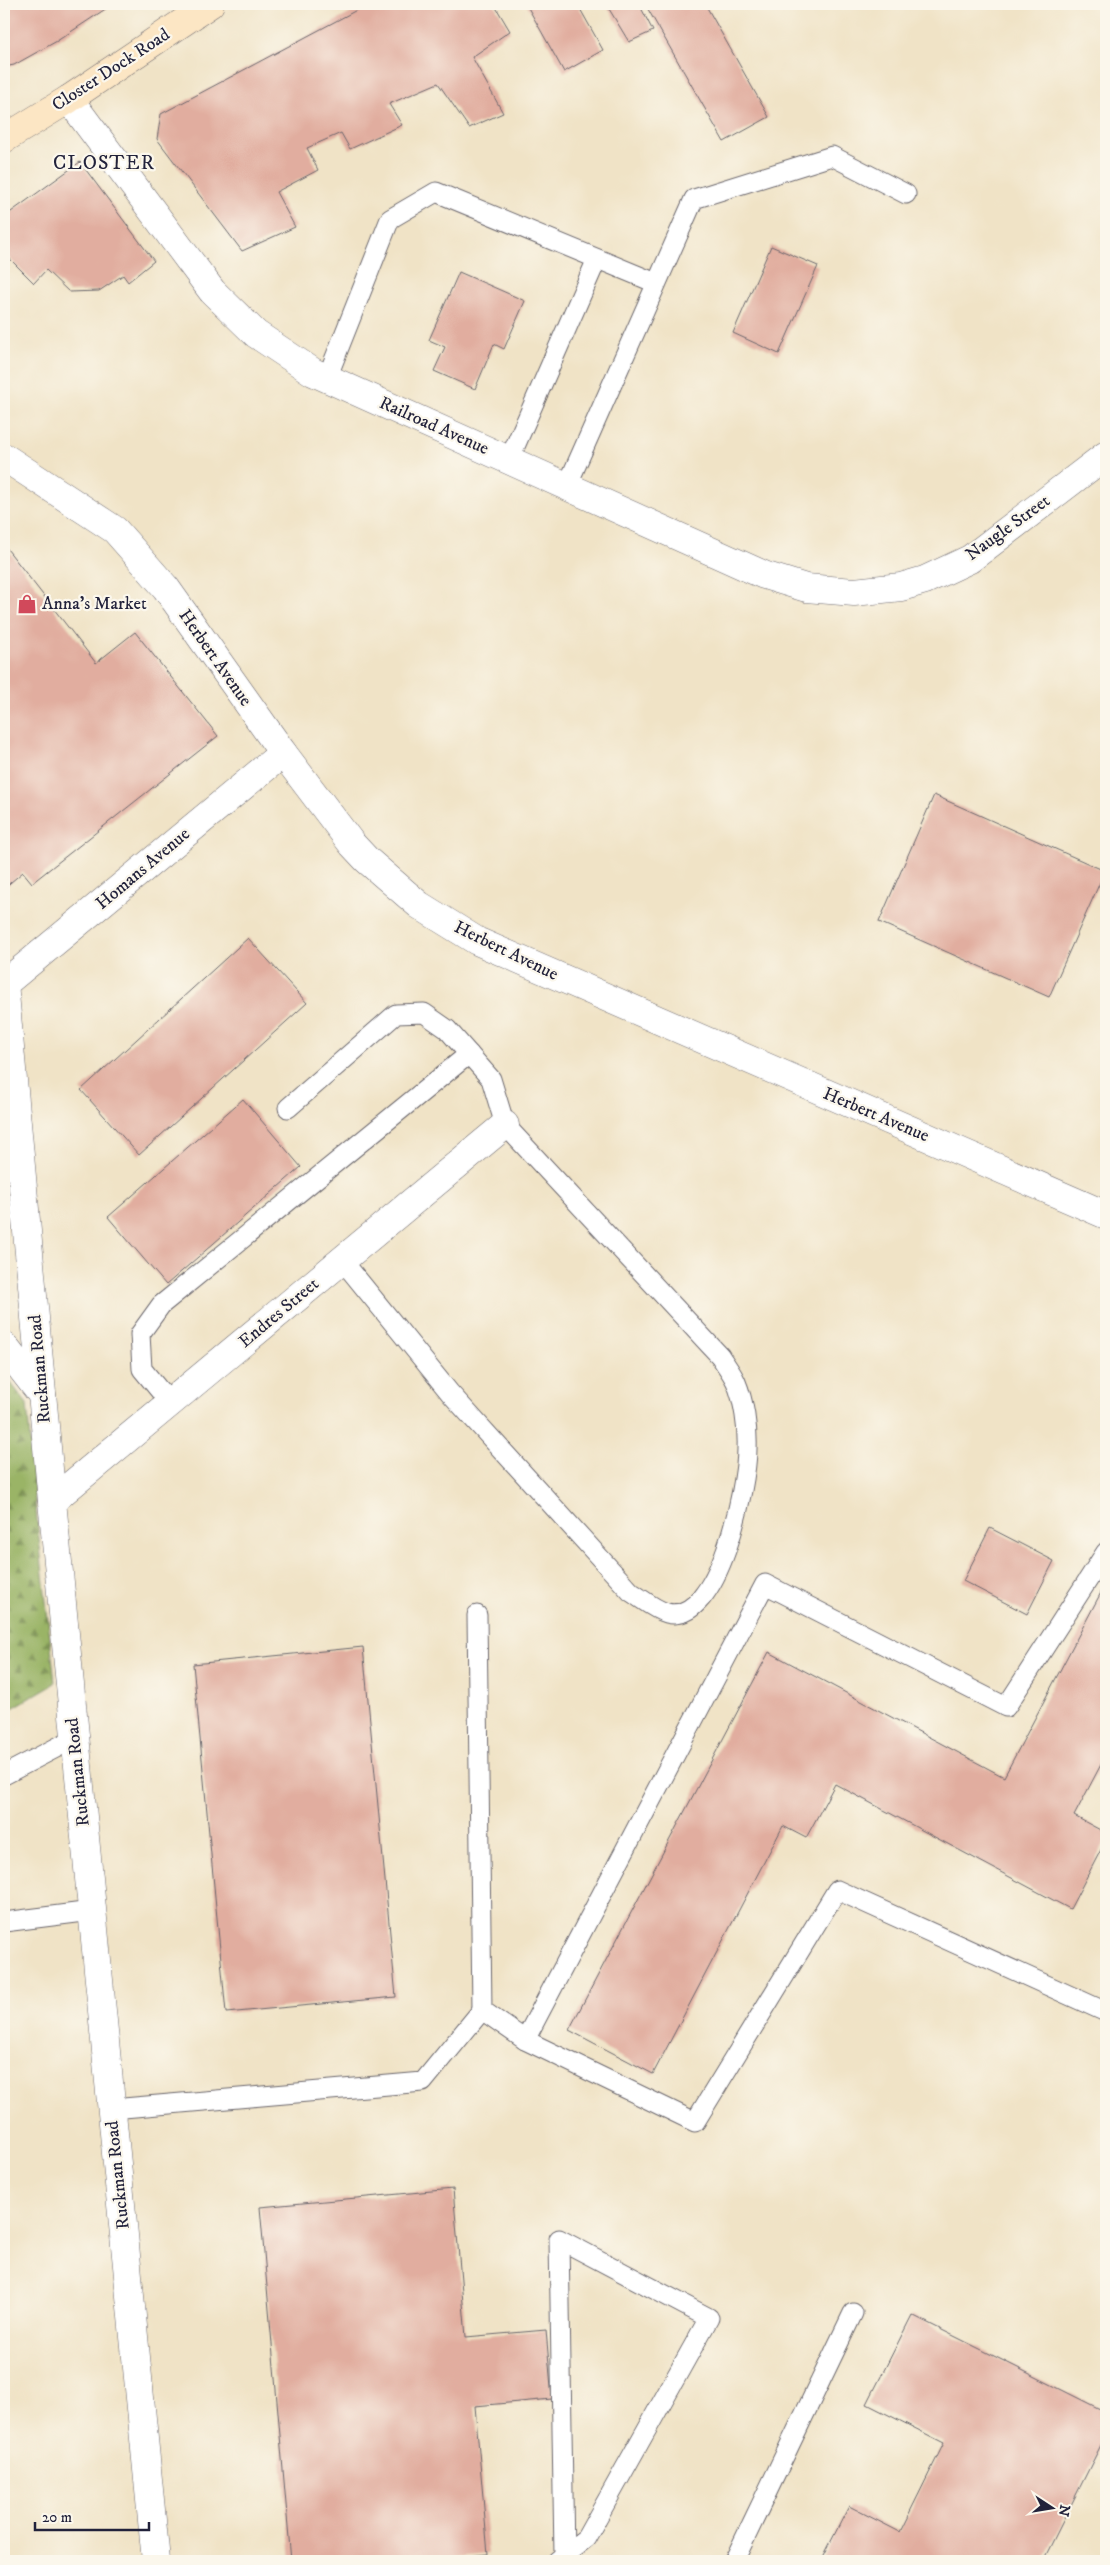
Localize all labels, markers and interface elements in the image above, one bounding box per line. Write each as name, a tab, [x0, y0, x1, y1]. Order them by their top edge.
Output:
street label: Closter Dock Road	[48, 24, 174, 116]
district label: CLOSTER	[53, 151, 155, 176]
street label: Railroad Avenue	[376, 392, 492, 460]
street label: Naugle Street	[962, 490, 1055, 566]
shop icon: Anna's Market	[16, 593, 38, 615]
place label: Anna's Market	[42, 593, 147, 615]
street label: Herbert Avenue	[174, 605, 256, 711]
street label: Homans Avenue	[92, 823, 194, 915]
street label: Herbert Avenue	[450, 916, 562, 986]
street label: Herbert Avenue	[820, 1083, 932, 1147]
street label: Endres Street	[235, 1273, 324, 1353]
street label: Ruckman Road	[24, 1314, 56, 1424]
street label: Ruckman Road	[61, 1717, 95, 1827]
street label: Ruckman Road	[101, 2120, 135, 2230]
north arrow	[1028, 2482, 1078, 2532]
scale bar	[35, 2500, 149, 2532]
text: N	[1054, 2503, 1074, 2518]
text: 20 m	[42, 2508, 72, 2527]

